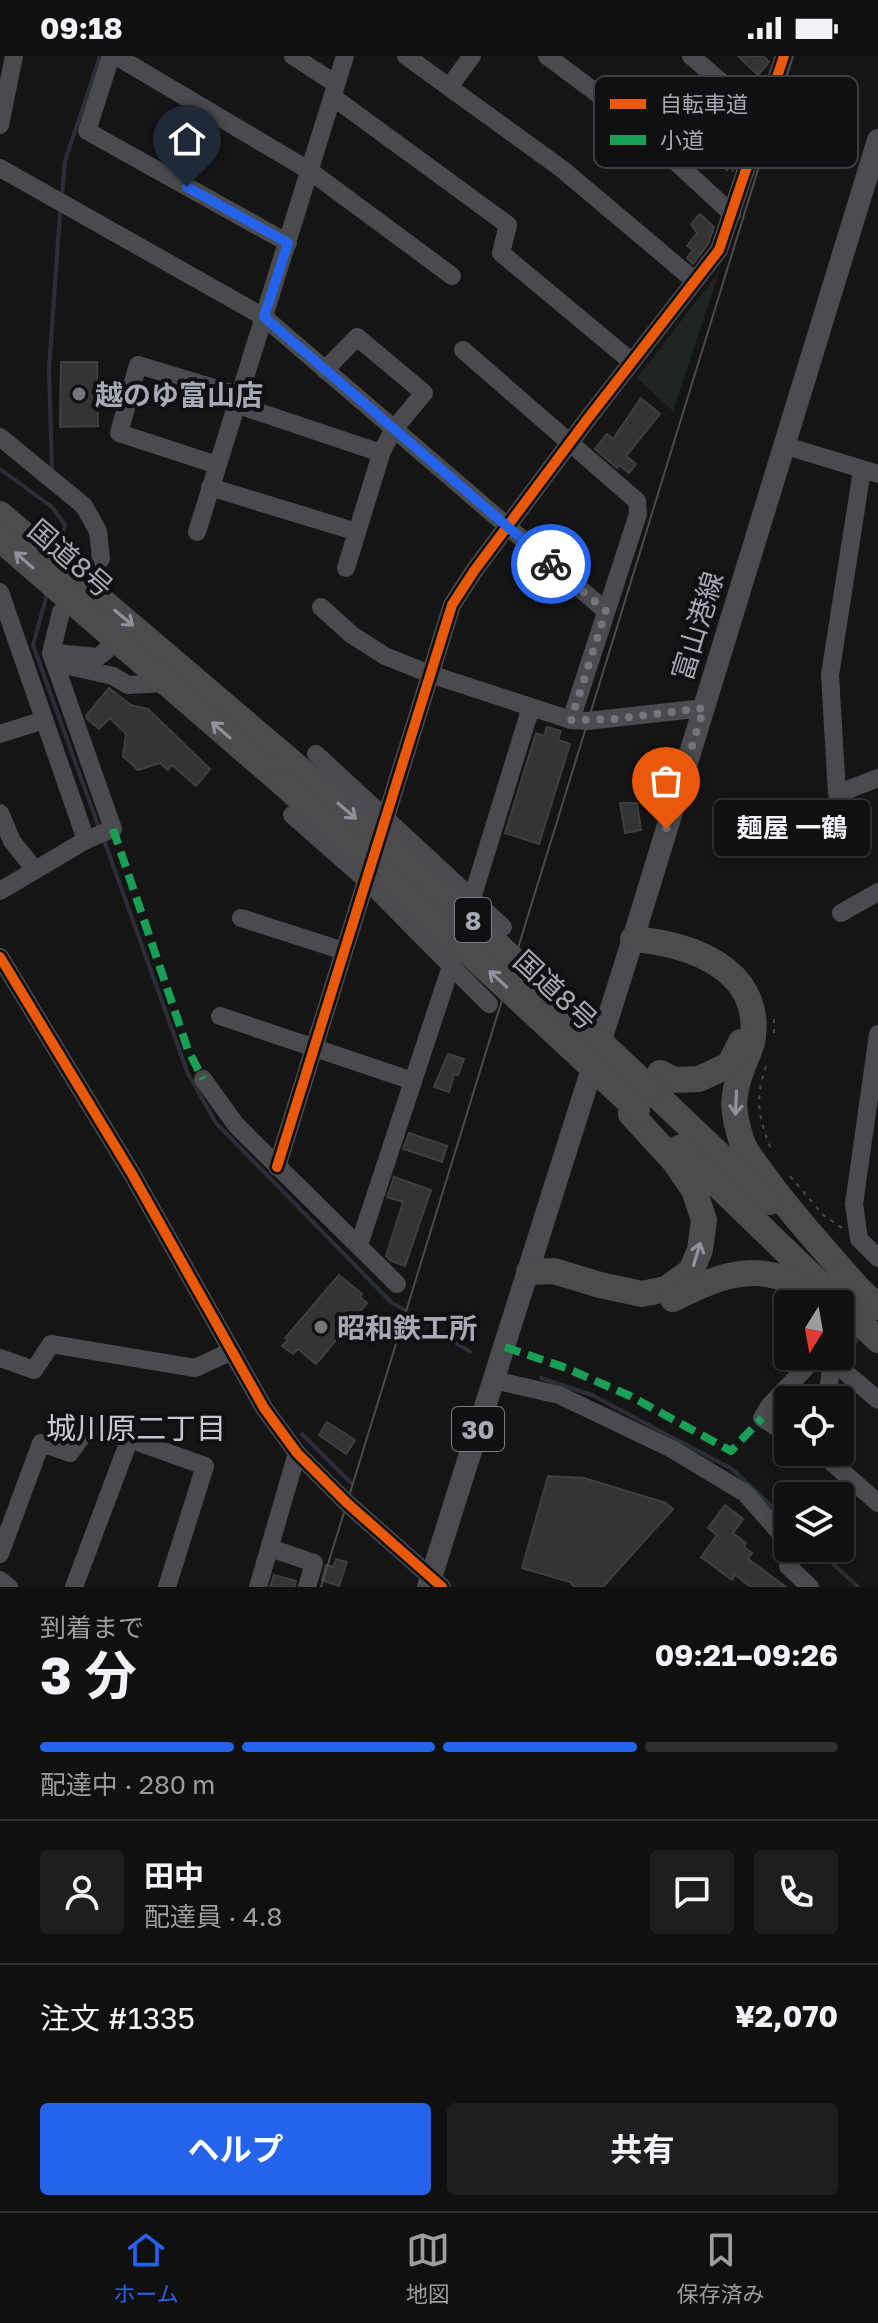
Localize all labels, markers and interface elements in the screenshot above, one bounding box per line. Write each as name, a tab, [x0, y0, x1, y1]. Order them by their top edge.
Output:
text: 09:18	[40, 10, 123, 46]
legend	[594, 76, 858, 168]
text: 自転車道	[660, 90, 748, 117]
pin	[153, 105, 221, 187]
icon: home	[165, 117, 209, 161]
text: 小道	[660, 126, 704, 153]
place label: 越のゆ富山店	[95, 378, 263, 411]
marker: 越のゆ富山店	[70, 385, 88, 403]
street label: 国道8号	[22, 512, 120, 604]
courier	[511, 524, 591, 604]
icon: bike	[529, 542, 573, 586]
one-way arrow	[14, 551, 35, 569]
street label: 富山港線	[665, 568, 729, 684]
one-way arrow	[113, 609, 134, 627]
one-way arrow	[211, 721, 231, 739]
pin	[632, 747, 700, 829]
icon: bag	[644, 759, 688, 803]
callout: 麺屋 一鶴	[714, 801, 870, 857]
one-way arrow	[337, 802, 357, 820]
text: 麺屋 一鶴	[737, 812, 847, 843]
road number: 8	[455, 898, 491, 942]
street label: 国道8号	[508, 943, 604, 1037]
one-way arrow	[488, 970, 508, 989]
one-way arrow	[728, 1090, 743, 1116]
one-way arrow	[691, 1242, 705, 1267]
north arrow	[774, 1290, 854, 1370]
map controls	[774, 1290, 854, 1562]
place label: 昭和鉄工所	[337, 1311, 477, 1344]
marker: 昭和鉄工所	[312, 1318, 330, 1336]
button: locate	[774, 1386, 854, 1466]
road number: 30	[452, 1407, 504, 1451]
district label: 城川原二丁目	[46, 1410, 226, 1446]
button: layers	[774, 1482, 854, 1562]
text: 到着まで	[40, 1612, 144, 1643]
text: 09:21–09:26	[655, 1637, 838, 1673]
text: 3 分	[40, 1643, 137, 1705]
text: 配達中 · 280 m	[40, 1769, 215, 1800]
button: person	[40, 1850, 124, 1934]
button: chat	[650, 1850, 734, 1934]
button: phone	[754, 1850, 838, 1934]
text: 田中	[144, 1858, 204, 1894]
text: 配達員 · 4.8	[144, 1901, 282, 1932]
text: ¥2,070	[735, 1998, 838, 2034]
text: 注文 #1335	[40, 2000, 195, 2036]
button: ヘルプ	[40, 2103, 431, 2195]
button: 共有	[447, 2103, 838, 2195]
tab: ホーム	[113, 2228, 179, 2308]
tab: 地図	[406, 2228, 450, 2308]
tab: 保存済み	[677, 2228, 765, 2308]

